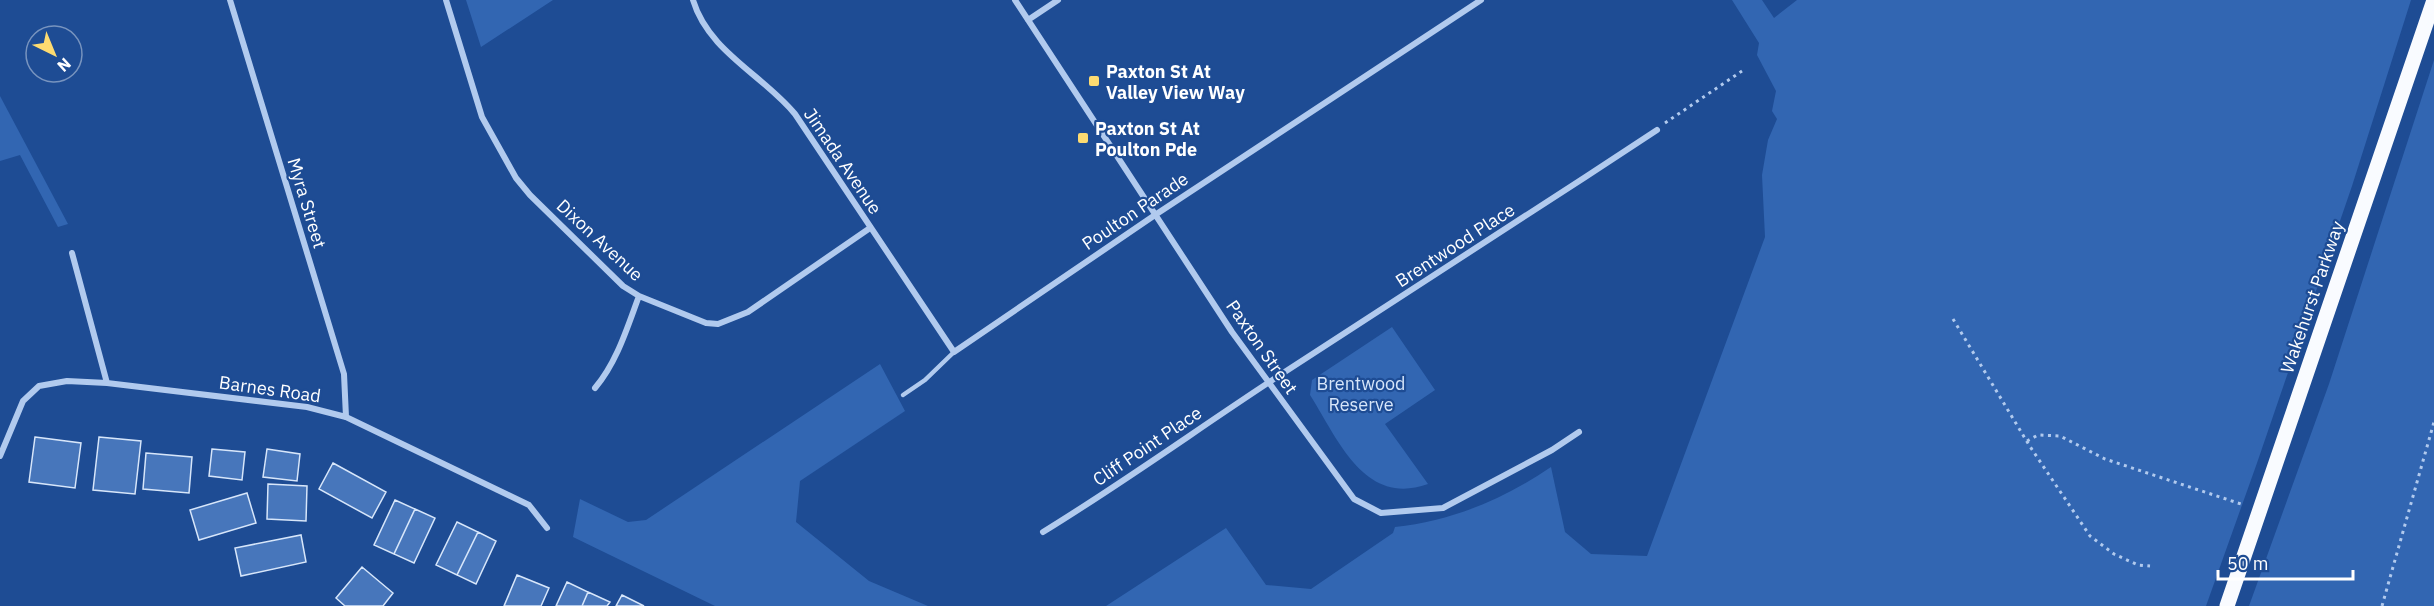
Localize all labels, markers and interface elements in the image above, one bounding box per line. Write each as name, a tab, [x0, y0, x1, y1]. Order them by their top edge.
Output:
north arrow	[24, 24, 84, 84]
text: N	[53, 54, 75, 76]
place label: Paxton St At Valley View Way	[1106, 60, 1245, 104]
marker: Paxton St At Valley View Way	[1087, 74, 1101, 88]
street label: Jimada Avenue	[799, 103, 887, 219]
place label: Paxton St At Poulton Pde	[1095, 117, 1200, 161]
marker: Paxton St At Poulton Pde	[1076, 131, 1090, 145]
street label: Myra Street	[282, 155, 332, 251]
street label: Poulton Parade	[1077, 167, 1193, 255]
street label: Dixon Avenue	[552, 194, 648, 286]
street label: Brentwood Place	[1391, 198, 1519, 292]
street label: Wakehurst Parkway	[2275, 218, 2349, 376]
street label: Paxton Street	[1221, 295, 1303, 399]
street label: Barnes Road	[218, 370, 322, 408]
park label: Brentwood Reserve	[1316, 372, 1406, 416]
street label: Cliff Point Place	[1088, 401, 1206, 491]
scale bar	[2218, 543, 2353, 581]
text: 50 m	[2227, 552, 2269, 575]

